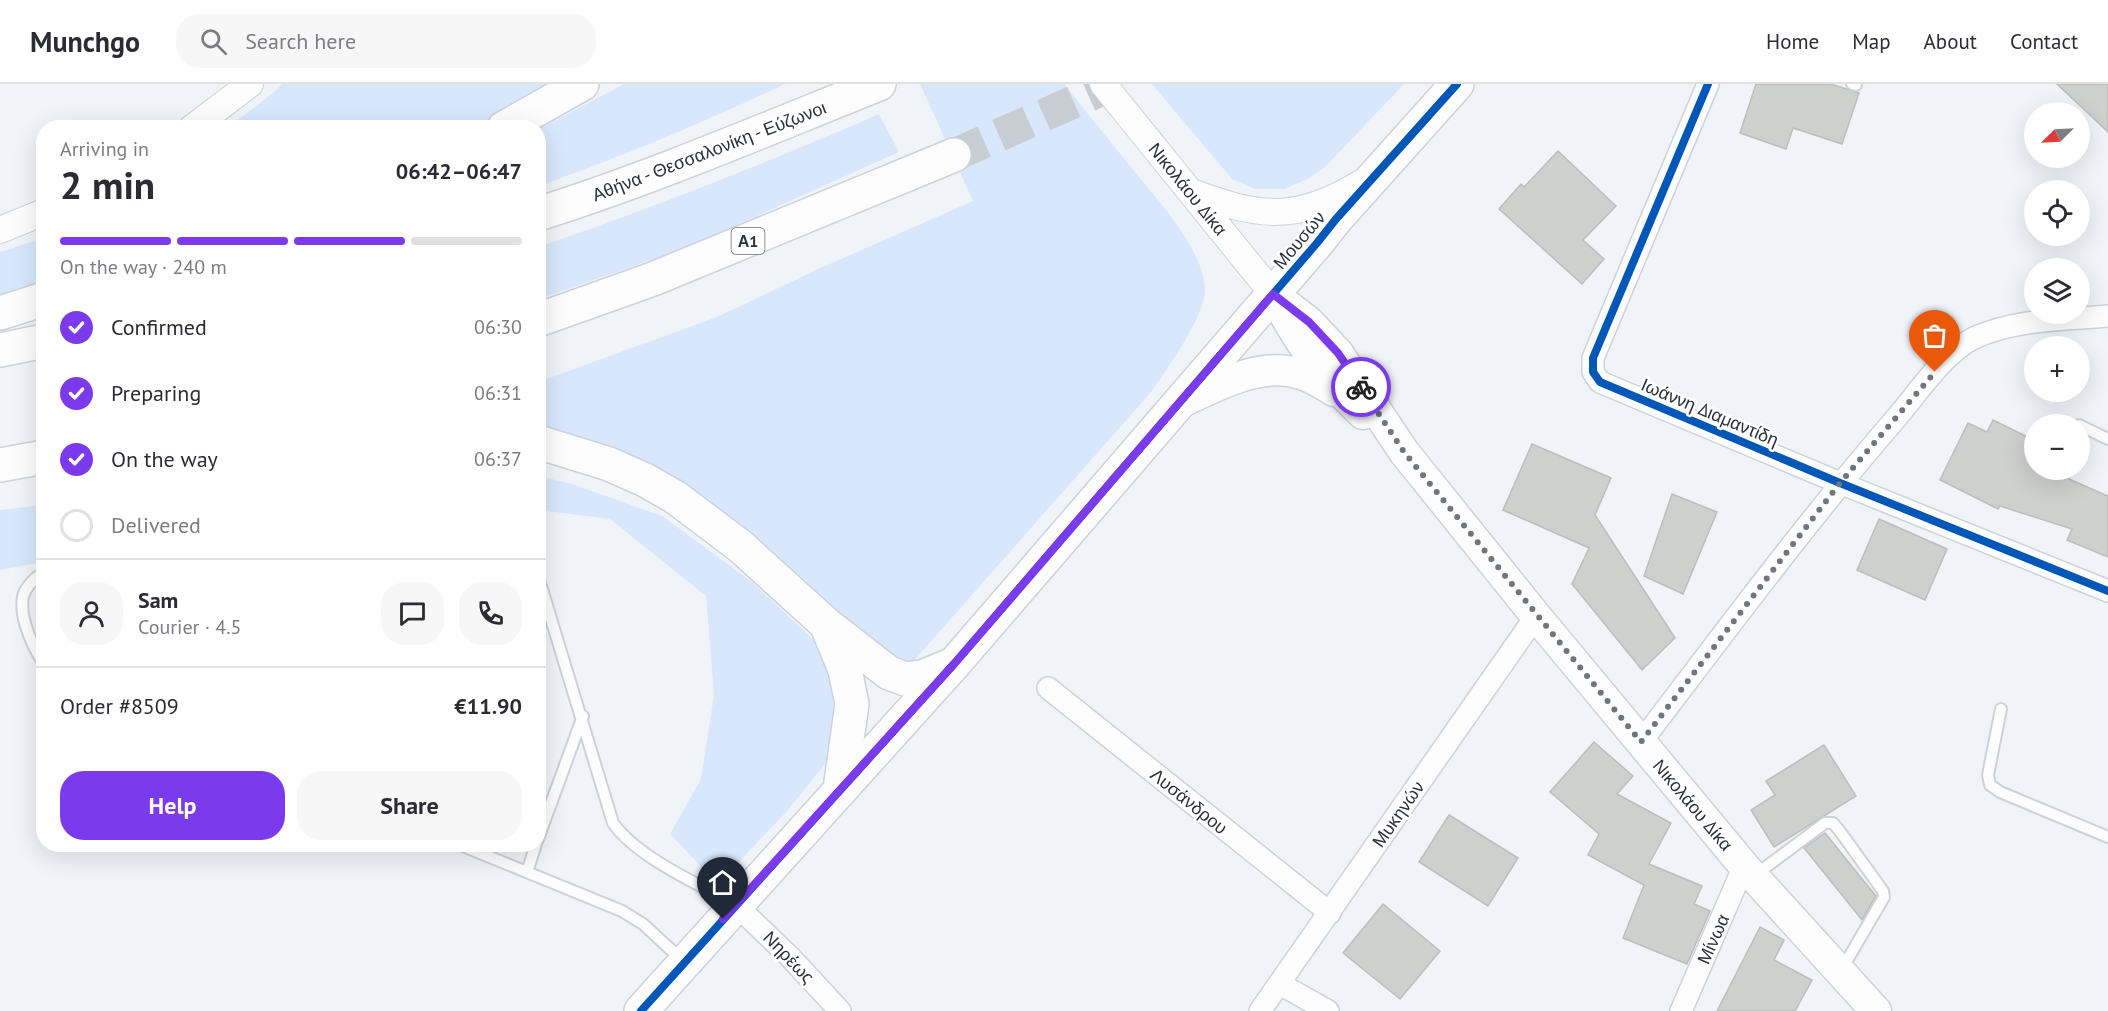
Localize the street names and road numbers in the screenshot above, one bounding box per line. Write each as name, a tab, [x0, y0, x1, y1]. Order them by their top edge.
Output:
street label: Αθήνα - Θεσσαλονίκη - Εύζωνοι	[589, 96, 829, 206]
street label: Νικολάου Δίκα	[1144, 138, 1232, 240]
street label: Μουσών	[1268, 206, 1330, 274]
road number: Α1	[732, 228, 764, 254]
street label: Ιωάννη Διαμαντίδη	[1638, 373, 1782, 451]
street label: Νικολάου Δίκα	[1648, 754, 1738, 856]
street label: Λυσάνδρου	[1146, 763, 1232, 839]
street label: Μυκηνών	[1367, 776, 1429, 852]
street label: Μίνωα	[1692, 910, 1734, 968]
street label: Νηρέως	[758, 926, 820, 988]

